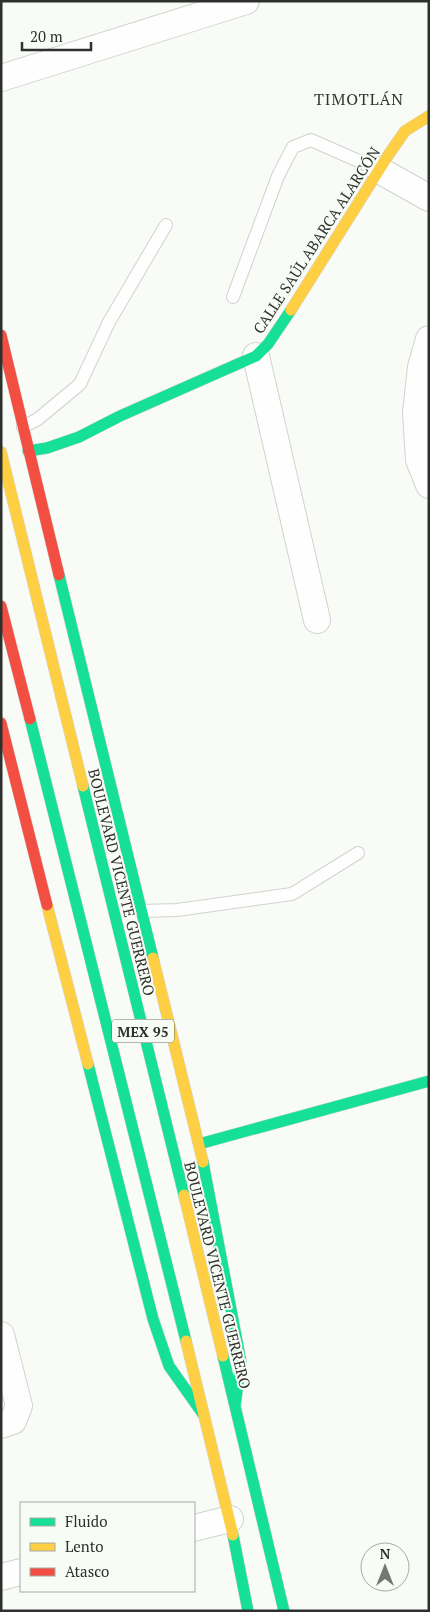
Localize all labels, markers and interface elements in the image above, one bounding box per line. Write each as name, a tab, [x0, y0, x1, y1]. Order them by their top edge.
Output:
scale bar	[22, 20, 91, 52]
text: 20 m	[30, 26, 63, 46]
district label: TIMOTLÁN	[314, 88, 404, 110]
street label: CALLE SAÚL ABARCA ALARCÓN	[248, 143, 384, 337]
street label: BOULEVARD VICENTE GUERRERO	[84, 766, 160, 998]
road number: MEX 95	[112, 1019, 174, 1042]
street label: BOULEVARD VICENTE GUERRERO	[180, 1159, 256, 1391]
legend	[20, 1502, 195, 1592]
text: Fluido	[65, 1511, 107, 1531]
text: Lento	[65, 1536, 104, 1556]
north arrow	[360, 1542, 410, 1592]
text: N	[380, 1544, 391, 1563]
text: Atasco	[65, 1561, 109, 1581]

